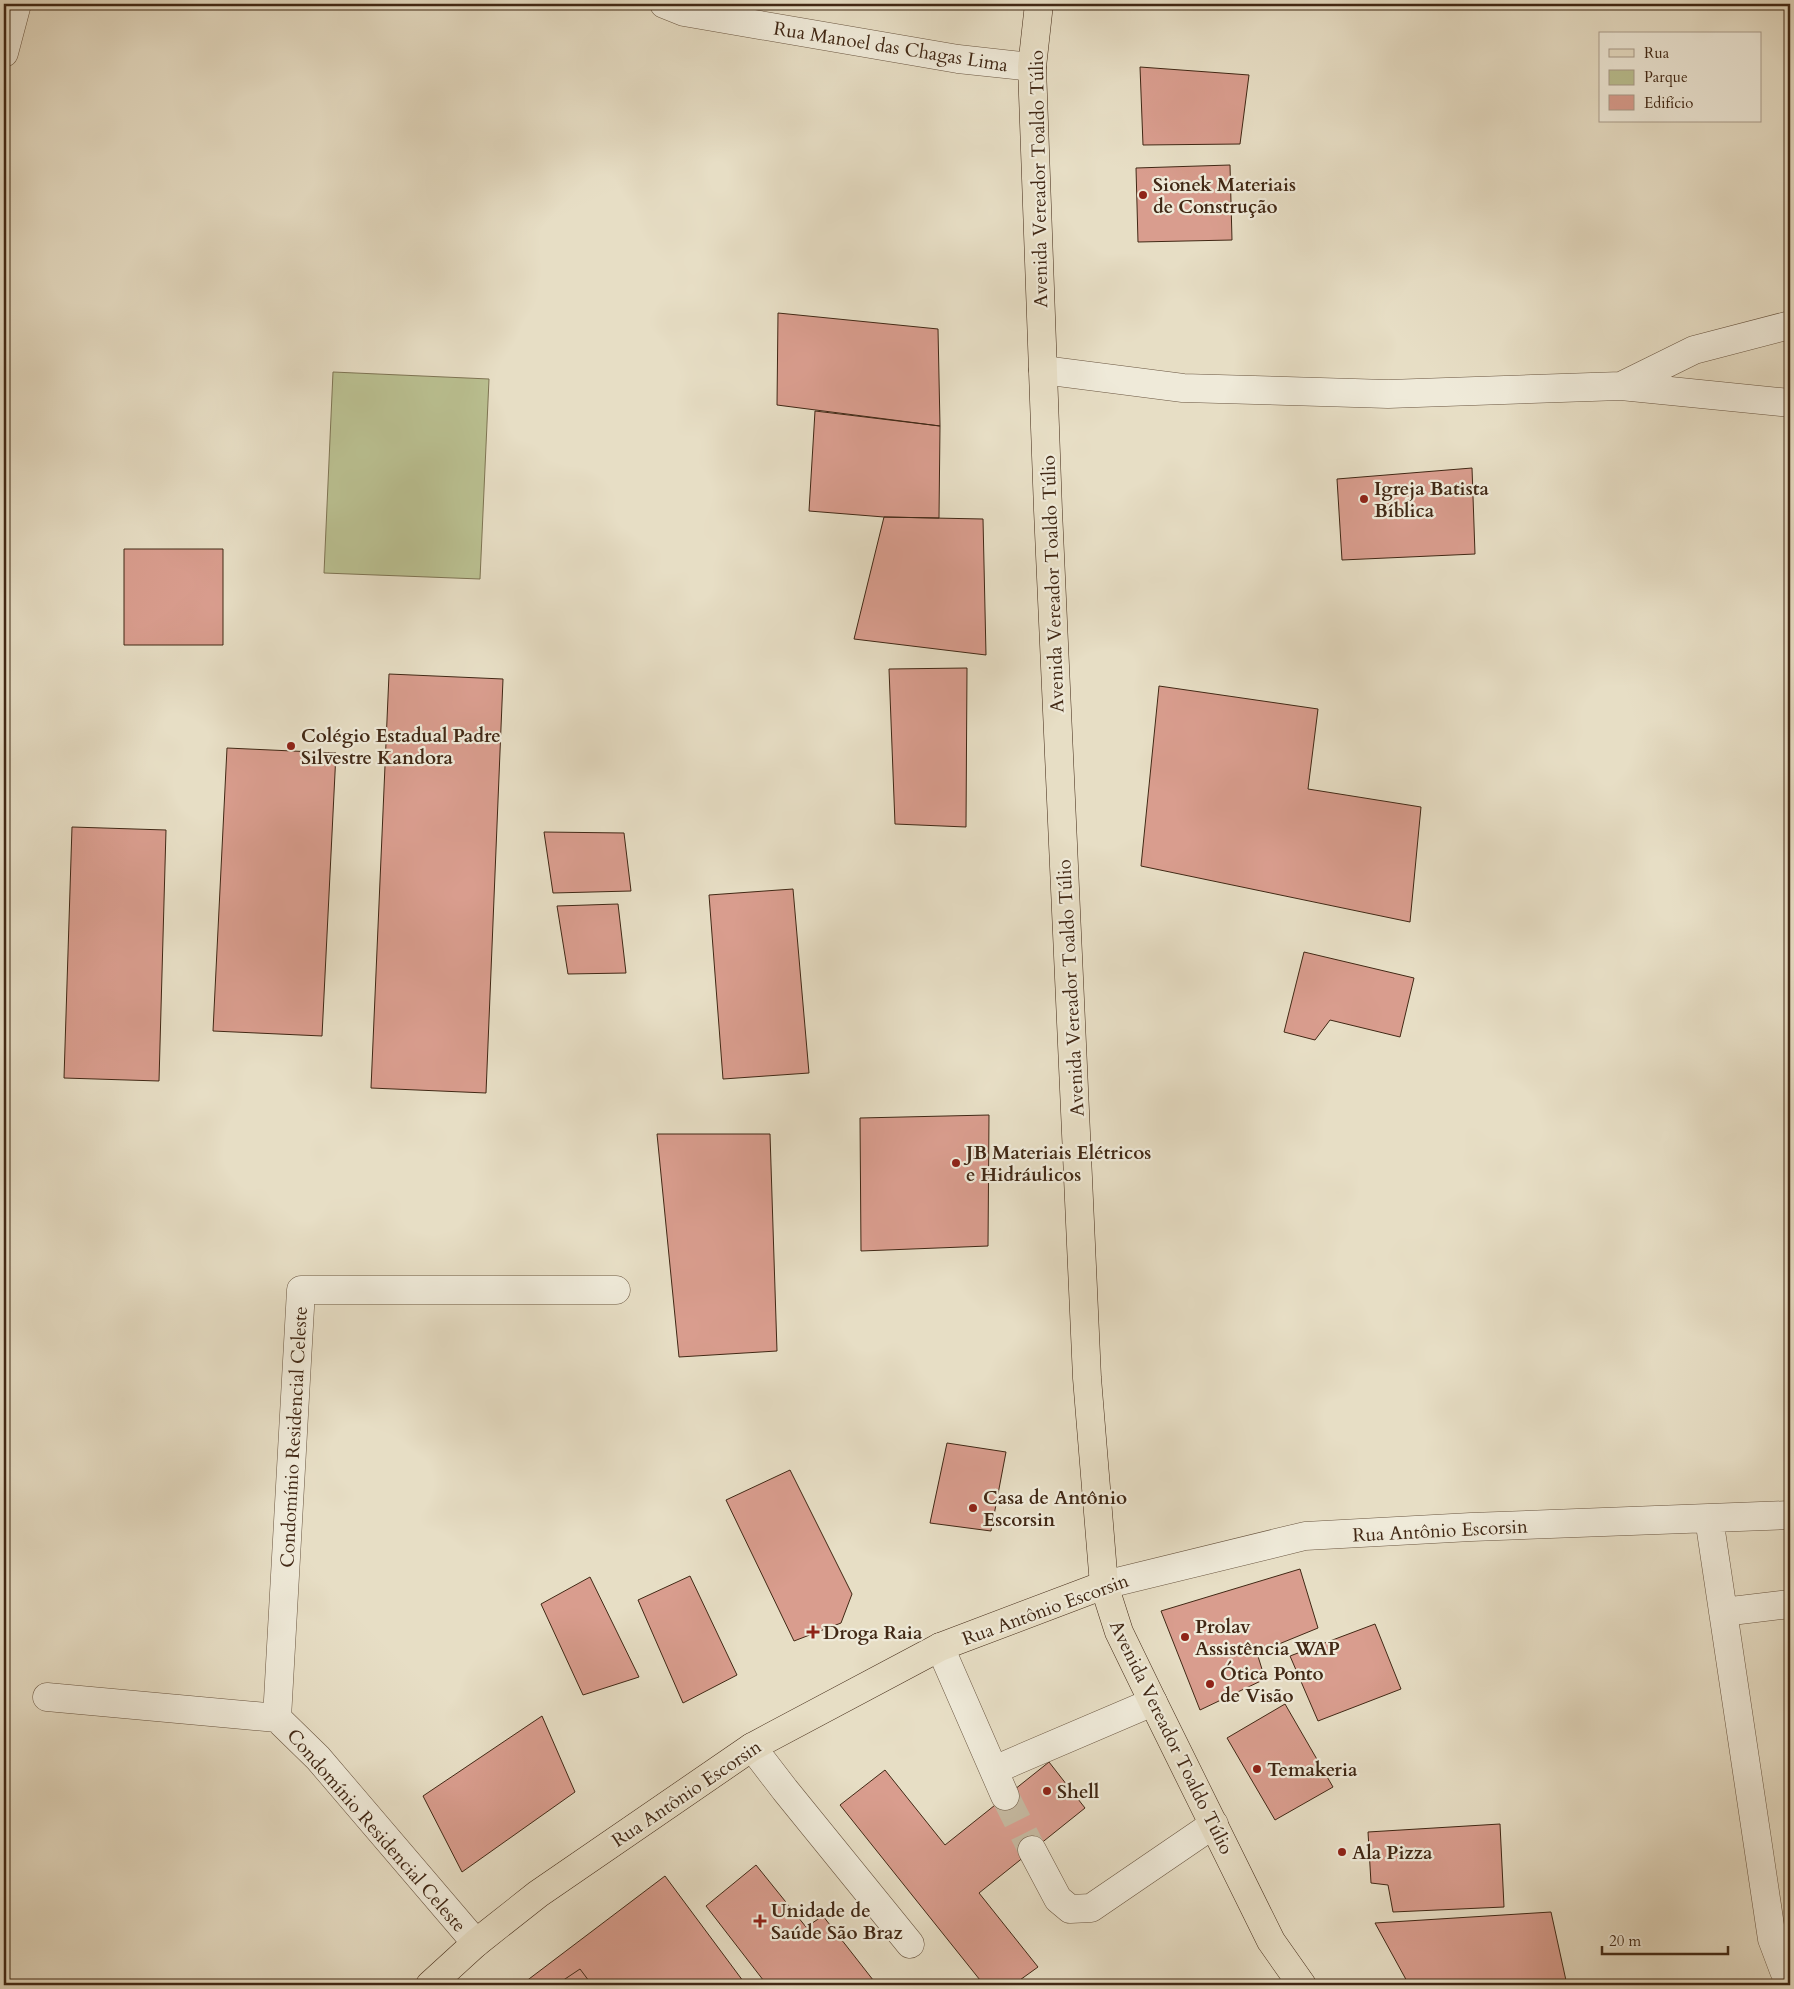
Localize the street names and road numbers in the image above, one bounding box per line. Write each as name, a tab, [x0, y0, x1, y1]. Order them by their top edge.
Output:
street label: Rua Manoel das Chagas Lima	[772, 16, 1010, 78]
street label: Avenida Vereador Toaldo Túlio	[1024, 50, 1054, 308]
street label: Avenida Vereador Toaldo Túlio	[1036, 455, 1070, 713]
street label: Avenida Vereador Toaldo Túlio	[1051, 859, 1091, 1117]
street label: Condomínio Residencial Celeste	[274, 1306, 314, 1568]
street label: Rua Antônio Escorsin	[1352, 1513, 1529, 1549]
street label: Rua Antônio Escorsin	[958, 1568, 1132, 1652]
street label: Avenida Vereador Toaldo Túlio	[1103, 1616, 1239, 1859]
street label: Condomínio Residencial Celeste	[281, 1723, 472, 1938]
street label: Rua Antônio Escorsin	[607, 1734, 767, 1854]

